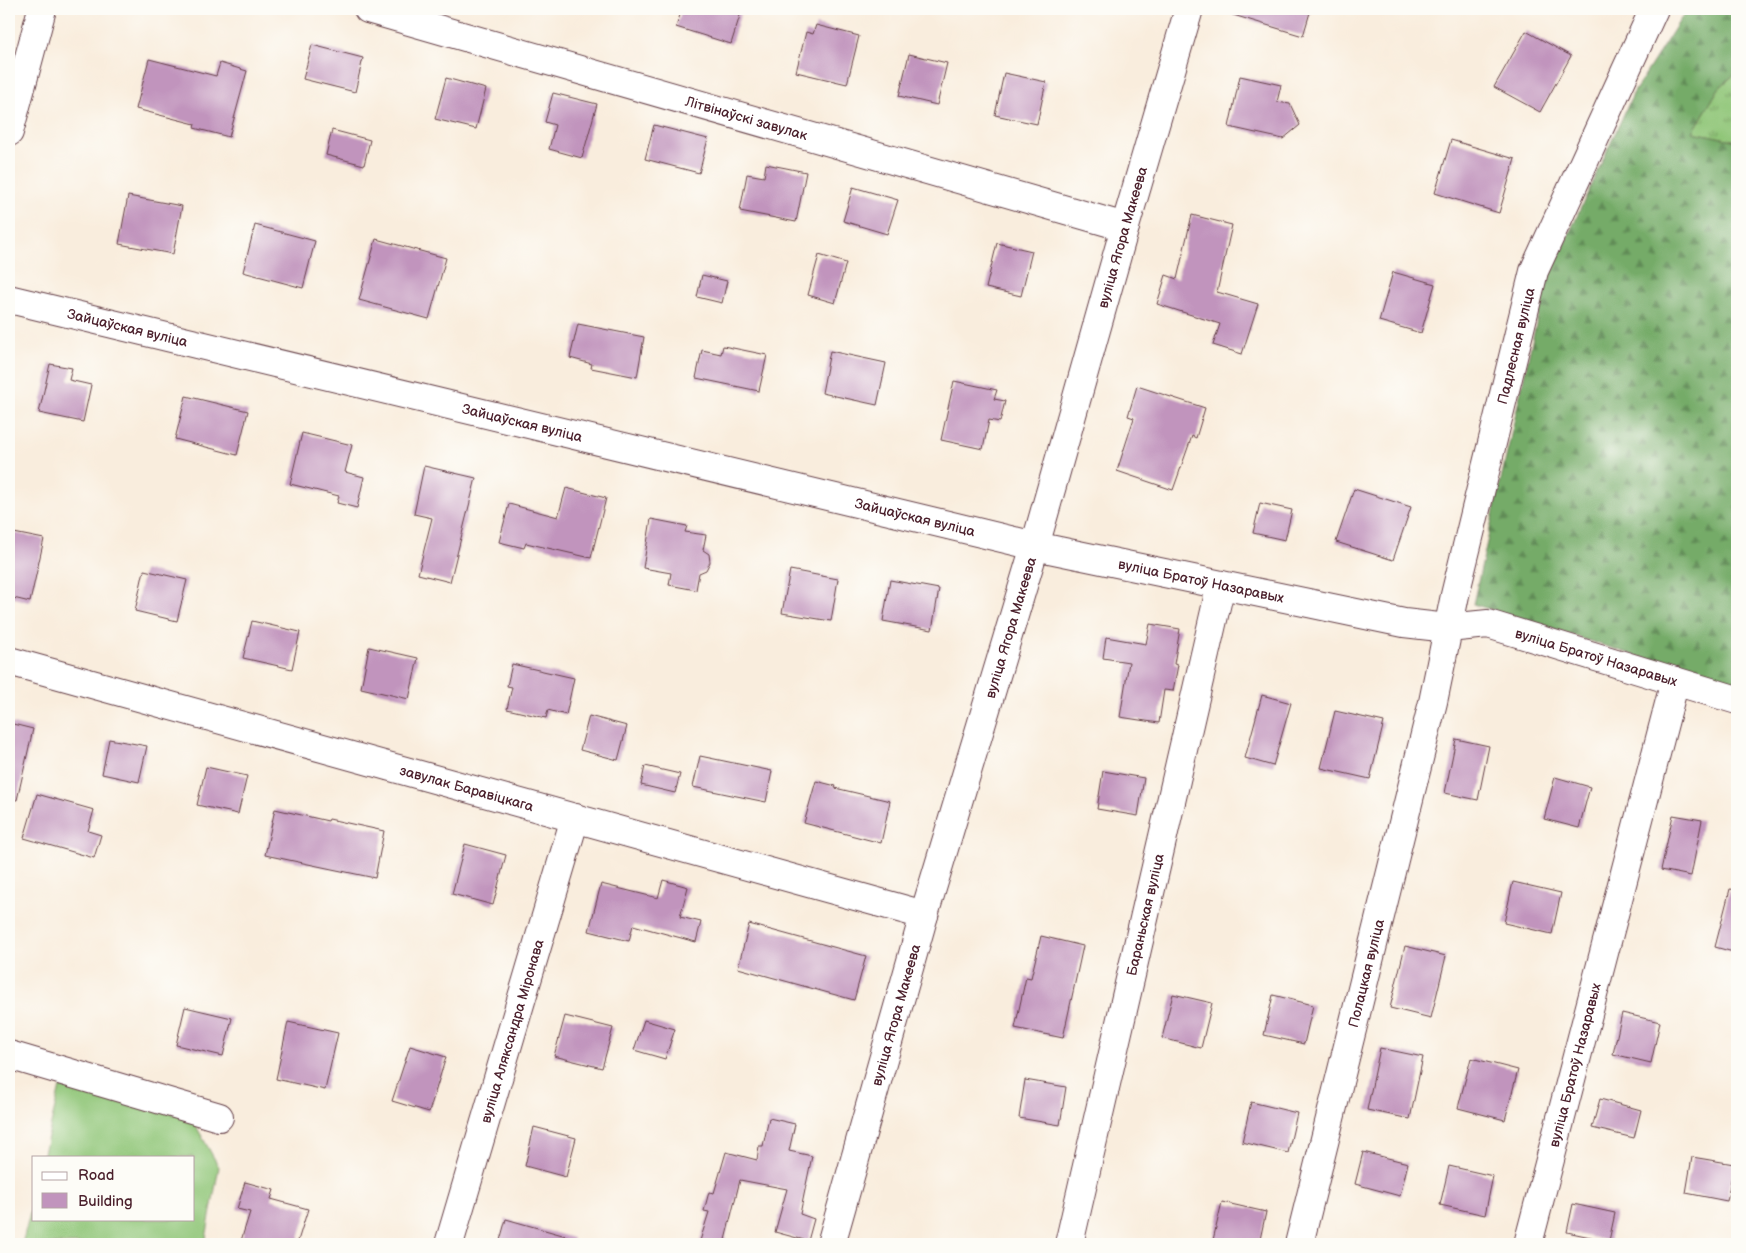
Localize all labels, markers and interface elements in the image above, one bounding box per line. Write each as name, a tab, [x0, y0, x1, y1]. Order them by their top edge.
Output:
street label: Літвінаўскі завулак	[683, 92, 810, 144]
street label: вуліца Ягора Макеева	[1094, 164, 1151, 310]
street label: Падлесная вуліца	[1493, 285, 1538, 406]
street label: Зайцаўская вуліца	[66, 305, 190, 350]
street label: Зайцаўская вуліца	[460, 400, 585, 445]
street label: Зайцаўская вуліца	[853, 494, 978, 540]
street label: вуліца Ягора Макеева	[981, 554, 1040, 700]
street label: вуліца Братоў Назаравых	[1117, 555, 1286, 606]
street label: вуліца Братоў Назаравых	[1513, 624, 1680, 690]
street label: завулак Баравіцкага	[398, 761, 536, 815]
street label: Бараньская вуліца	[1123, 851, 1167, 977]
street label: Полацкая вуліца	[1344, 917, 1388, 1029]
street label: вуліца Аляксандра Міронава	[477, 937, 547, 1125]
street label: вуліца Ягора Макеева	[868, 942, 924, 1088]
street label: вуліца Братоў Назаравых	[1545, 981, 1604, 1149]
legend	[32, 1156, 195, 1220]
text: Road	[78, 1166, 114, 1185]
text: Building	[78, 1192, 133, 1211]

